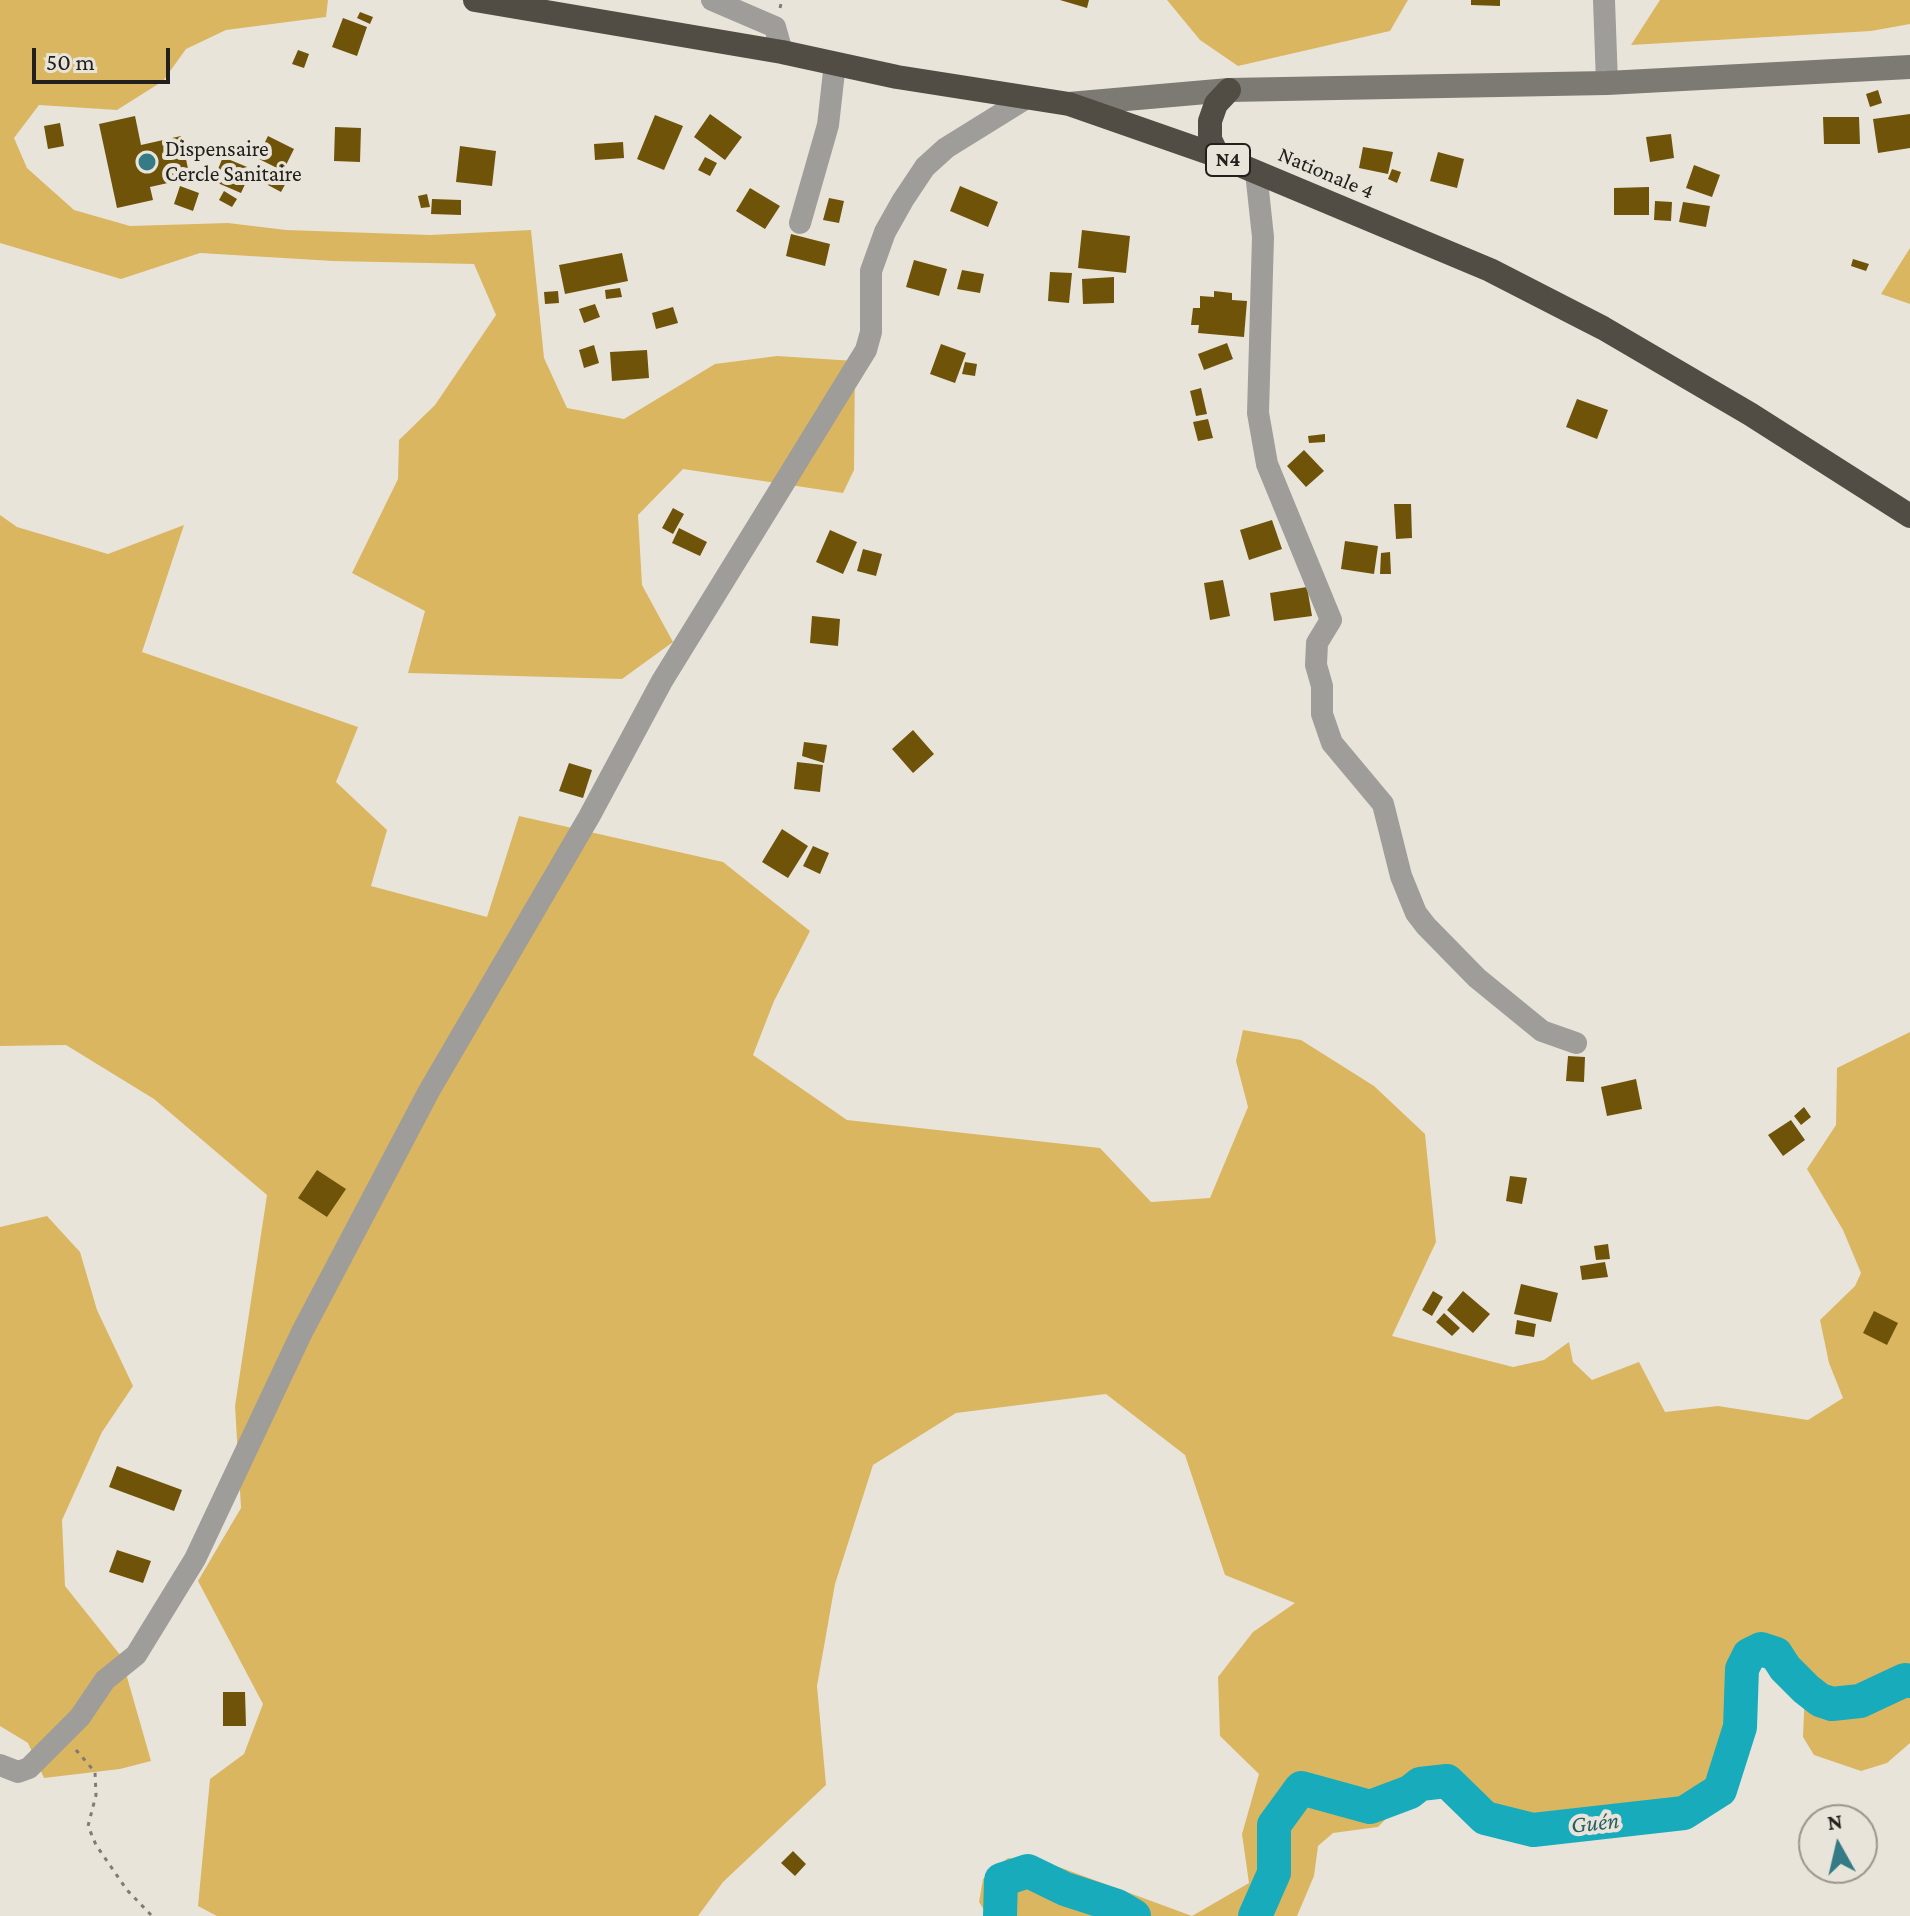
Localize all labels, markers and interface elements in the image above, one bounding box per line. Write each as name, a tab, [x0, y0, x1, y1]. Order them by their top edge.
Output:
scale bar	[36, 32, 174, 82]
text: 50 m	[46, 48, 95, 75]
place label: Dispensaire Cercle Sanitaire	[165, 136, 302, 188]
street label: Nationale 4	[1274, 141, 1378, 205]
road number: N4	[1206, 144, 1250, 176]
marker: Dispensaire Cercle Sanitaire	[136, 151, 158, 173]
north arrow	[1798, 1804, 1878, 1884]
water label: Guén	[1569, 1806, 1621, 1840]
text: N	[1826, 1808, 1844, 1835]

